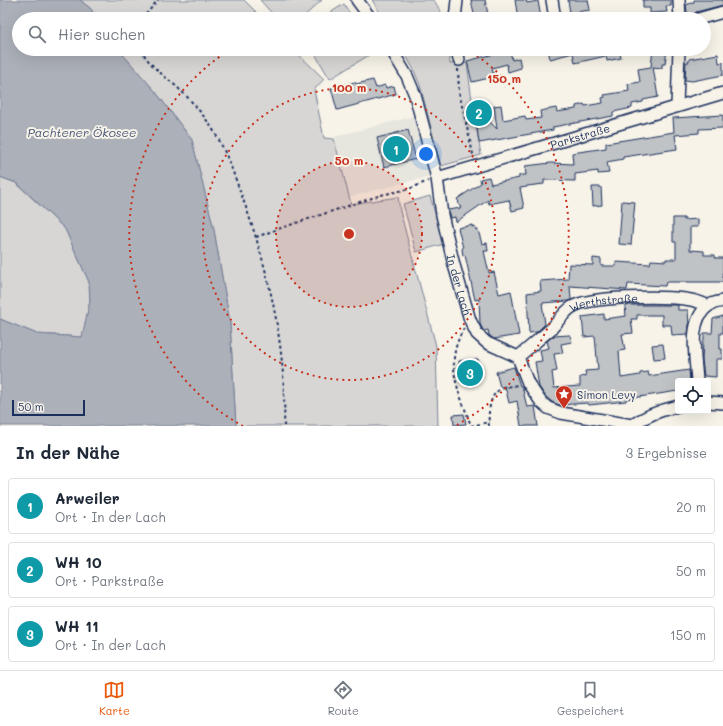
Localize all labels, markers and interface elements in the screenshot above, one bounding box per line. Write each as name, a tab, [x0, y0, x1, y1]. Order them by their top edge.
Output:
search box	[12, 12, 711, 56]
icon: search	[26, 23, 48, 45]
text: Hier suchen	[58, 24, 145, 44]
text: 150 m	[487, 70, 521, 86]
text: 100 m	[332, 79, 366, 95]
pin: 2	[466, 98, 492, 128]
street label: Parkstraße	[548, 120, 612, 151]
water label: Pachtener Ökosee	[28, 124, 136, 140]
pin: 1	[383, 134, 409, 164]
your location	[416, 144, 436, 164]
text: 50 m	[335, 152, 363, 168]
centre of rings	[342, 227, 356, 241]
street label: In der Lach	[444, 253, 476, 317]
street label: Werthstraße	[566, 290, 638, 315]
pin: 3	[457, 358, 483, 388]
map controls	[675, 378, 711, 414]
button: locate	[675, 378, 711, 414]
place icon: Simon Levy	[554, 384, 574, 409]
place label: Simon Levy	[577, 387, 636, 402]
scale bar	[12, 398, 85, 417]
text: 50 m	[18, 399, 44, 414]
text: In der Nähe	[16, 441, 120, 463]
text: 3 Ergebnisse	[626, 444, 707, 461]
text: Arweiler	[55, 488, 120, 508]
text: 1	[27, 498, 33, 515]
text: 20 m	[676, 498, 706, 515]
text: Ort · In der Lach	[55, 508, 165, 525]
text: WH 10	[55, 552, 102, 572]
text: 2	[26, 562, 34, 579]
text: 50 m	[676, 562, 706, 579]
text: Ort · Parkstraße	[55, 572, 164, 589]
text: WH 11	[55, 616, 99, 636]
text: 3	[26, 626, 34, 643]
text: 150 m	[670, 626, 706, 643]
text: Ort · In der Lach	[55, 636, 165, 653]
tab: Karte	[99, 679, 130, 718]
tab: Route	[328, 679, 359, 718]
tab: Gespeichert	[557, 679, 624, 718]

